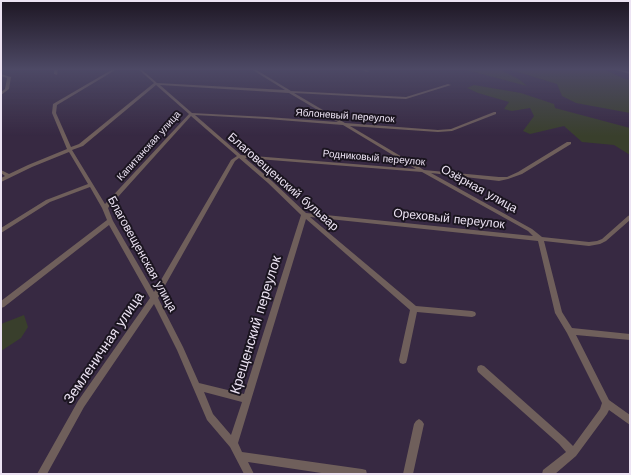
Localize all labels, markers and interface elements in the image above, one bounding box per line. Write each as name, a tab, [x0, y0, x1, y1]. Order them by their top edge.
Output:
street label: Яблоневый переулок	[295, 107, 395, 125]
street label: Капитанская улица	[115, 109, 183, 183]
street label: Благовещенский бульвар	[225, 130, 341, 234]
street label: Родниковый переулок	[322, 148, 426, 168]
street label: Озёрная улица	[438, 162, 520, 216]
street label: Благовещенская улица	[104, 194, 180, 314]
street label: Ореховый переулок	[393, 206, 505, 232]
street label: Крещенский переулок	[227, 254, 285, 396]
street label: Земленичная улица	[60, 289, 148, 407]

